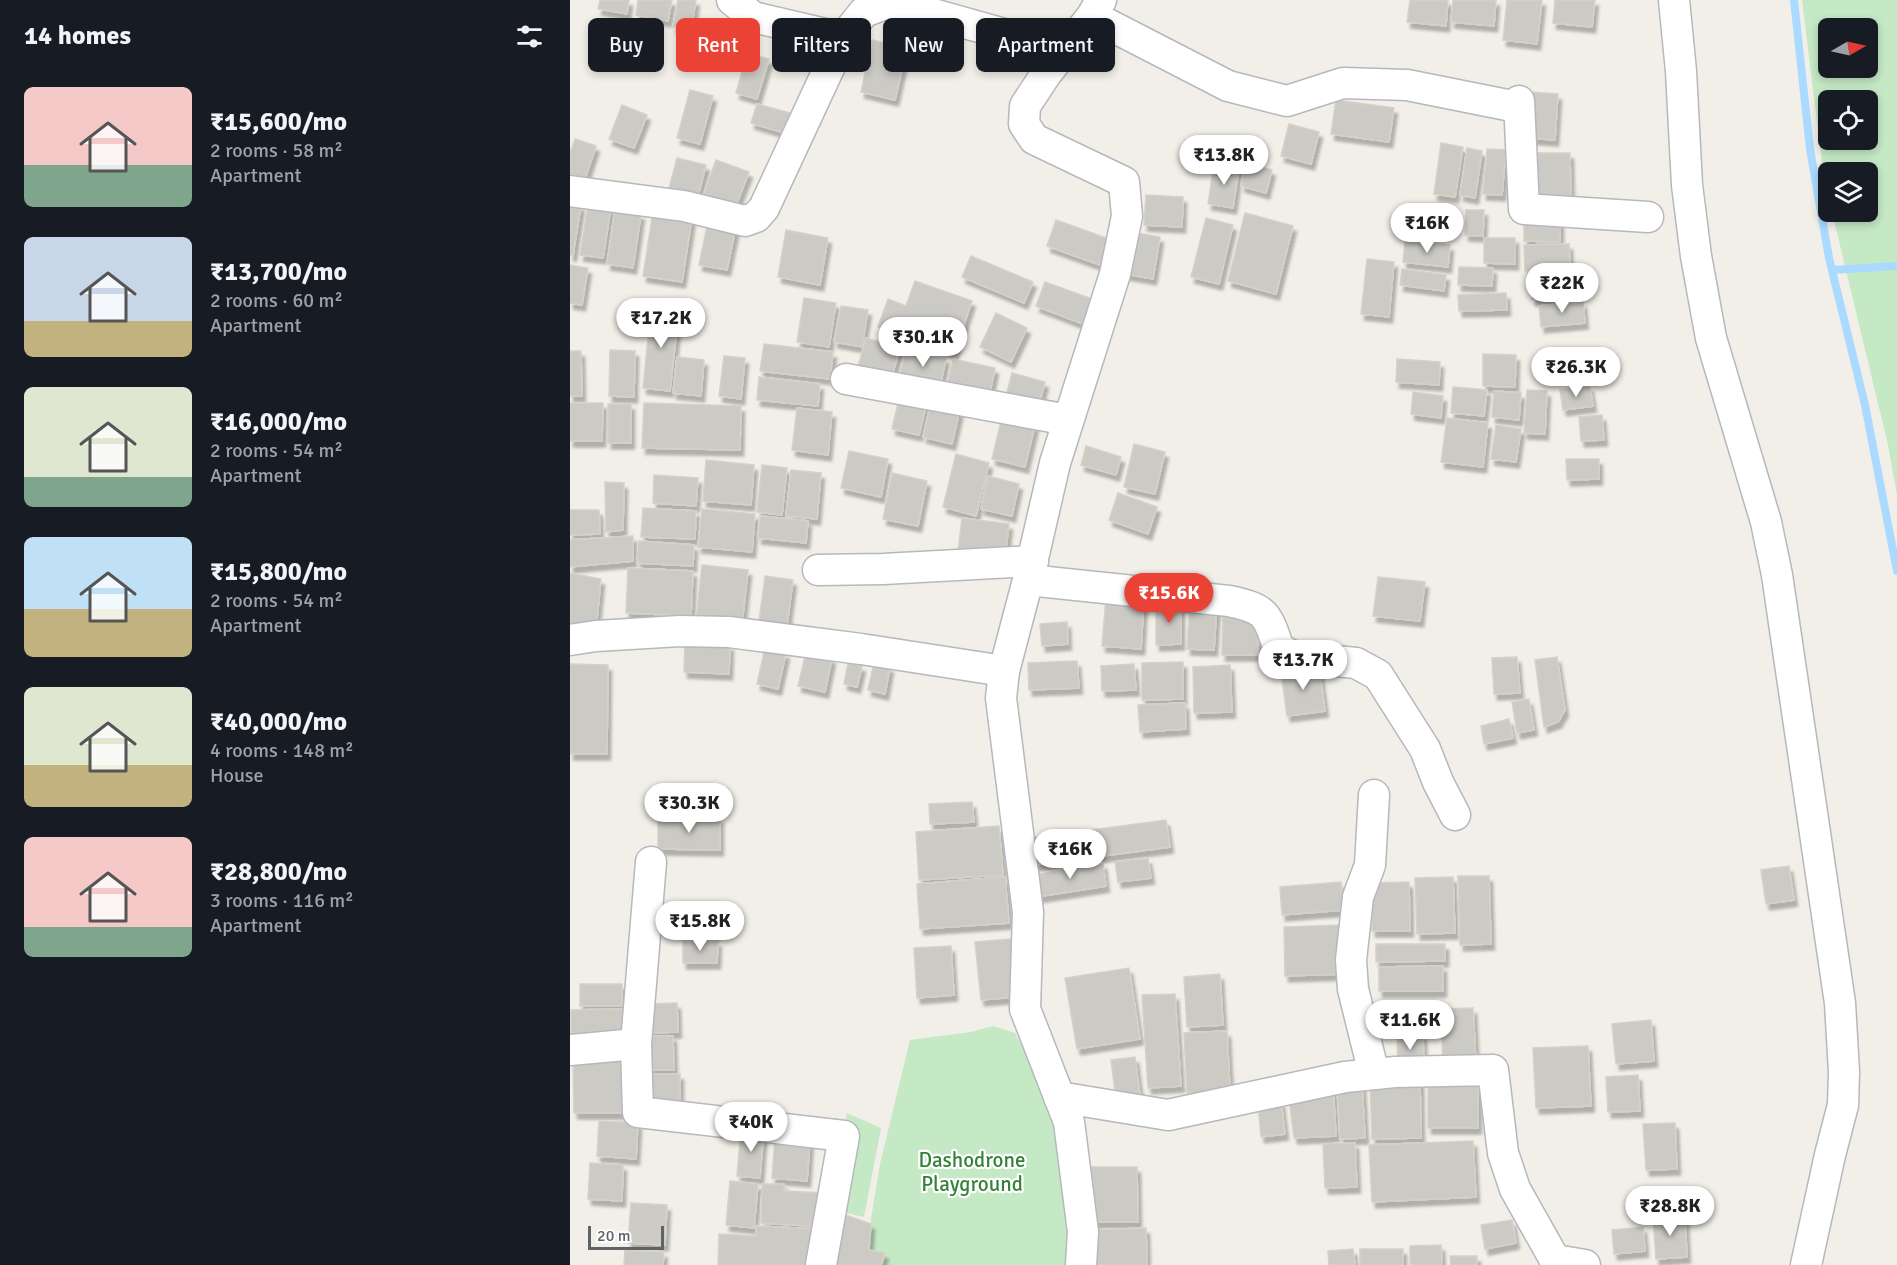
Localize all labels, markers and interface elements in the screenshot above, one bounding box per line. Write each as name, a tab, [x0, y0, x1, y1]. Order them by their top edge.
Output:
chip: Buy	[588, 18, 664, 72]
chip: Rent	[676, 18, 760, 72]
chip: Filters	[772, 18, 871, 72]
chip: New	[883, 18, 964, 72]
chip: Apartment	[976, 18, 1115, 72]
north arrow	[1818, 18, 1878, 78]
map controls	[1818, 18, 1878, 222]
text: 14 homes	[24, 20, 131, 52]
icon: filters	[513, 20, 546, 53]
button: locate	[1818, 90, 1878, 150]
text: ₹15,600/mo	[210, 106, 347, 138]
icon: home	[72, 111, 144, 183]
pin: ₹13.8K	[1175, 135, 1273, 186]
text: 2 rooms · 58 m²	[210, 138, 343, 163]
text: ₹13.8K	[1193, 142, 1255, 167]
button: layers	[1818, 162, 1878, 222]
text: Apartment	[210, 163, 302, 188]
pin: ₹16K	[1391, 203, 1463, 254]
text: ₹16K	[1405, 210, 1449, 235]
text: ₹13,700/mo	[210, 256, 347, 288]
icon: home	[72, 261, 144, 333]
pin: ₹22K	[1526, 263, 1598, 314]
text: ₹22K	[1540, 270, 1584, 295]
text: 2 rooms · 60 m²	[210, 288, 343, 313]
pin: ₹17.2K	[612, 298, 710, 349]
text: ₹17.2K	[630, 305, 692, 330]
text: Apartment	[210, 313, 302, 338]
pin: ₹30.1K	[874, 317, 972, 368]
text: ₹30.1K	[892, 324, 954, 349]
pin: ₹26.3K	[1527, 347, 1625, 398]
text: ₹26.3K	[1545, 354, 1607, 379]
text: ₹16,000/mo	[210, 406, 347, 438]
icon: home	[72, 411, 144, 483]
text: 2 rooms · 54 m²	[210, 438, 343, 463]
text: Apartment	[210, 463, 302, 488]
text: ₹15,800/mo	[210, 556, 347, 588]
icon: home	[72, 561, 144, 633]
pin: ₹15.6K	[1120, 573, 1218, 624]
text: ₹15.6K	[1138, 580, 1200, 605]
text: 2 rooms · 54 m²	[210, 588, 343, 613]
text: Apartment	[210, 613, 302, 638]
pin: ₹13.7K	[1254, 640, 1352, 691]
text: ₹13.7K	[1272, 647, 1334, 672]
text: ₹40,000/mo	[210, 706, 347, 738]
icon: home	[72, 711, 144, 783]
text: 4 rooms · 148 m²	[210, 738, 354, 763]
text: House	[210, 763, 264, 788]
pin: ₹30.3K	[640, 783, 738, 834]
text: ₹30.3K	[658, 790, 720, 815]
pin: ₹16K	[1034, 829, 1106, 880]
text: ₹16K	[1048, 836, 1092, 861]
text: ₹28,800/mo	[210, 856, 347, 888]
icon: home	[72, 861, 144, 933]
text: 3 rooms · 116 m²	[210, 888, 354, 913]
pin: ₹15.8K	[651, 901, 749, 952]
text: ₹15.8K	[669, 908, 731, 933]
text: Apartment	[210, 913, 302, 938]
pin: ₹11.6K	[1361, 1000, 1459, 1051]
text: ₹11.6K	[1379, 1007, 1441, 1032]
pin: ₹40K	[715, 1102, 787, 1153]
text: ₹40K	[729, 1109, 773, 1134]
park label: Dashodrone Playground	[919, 1147, 1025, 1197]
pin: ₹28.8K	[1621, 1186, 1719, 1237]
text: ₹28.8K	[1639, 1193, 1701, 1218]
scale bar	[588, 1223, 664, 1250]
text: 20 m	[597, 1226, 631, 1246]

